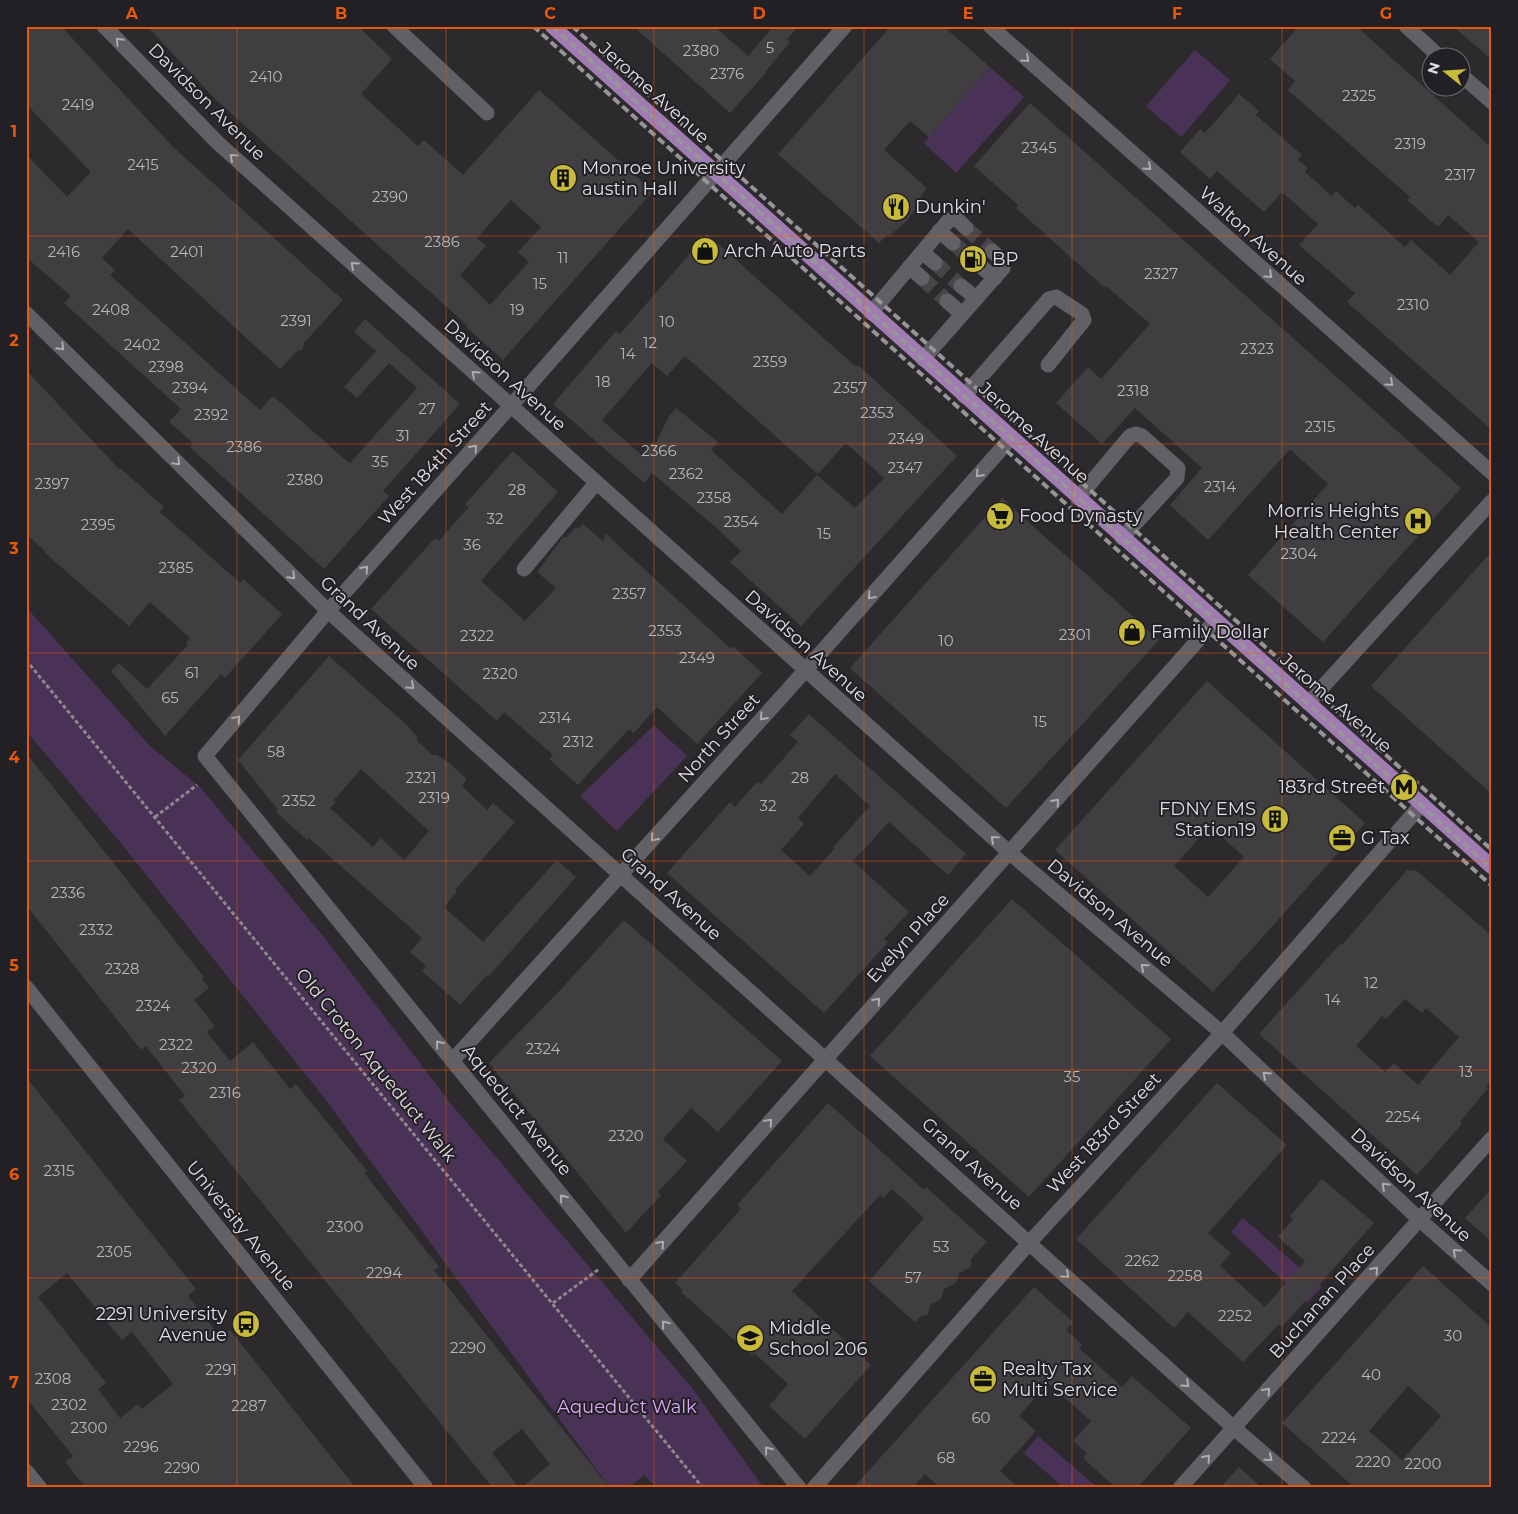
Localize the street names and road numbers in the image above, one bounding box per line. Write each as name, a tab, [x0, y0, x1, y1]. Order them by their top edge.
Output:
street label: Jerome Avenue	[594, 37, 714, 148]
street label: Davidson Avenue	[144, 39, 270, 165]
street label: Walton Avenue	[1195, 182, 1311, 290]
street label: Davidson Avenue	[439, 314, 571, 436]
street label: Jerome Avenue	[974, 377, 1094, 488]
street label: West 184th Street	[374, 396, 496, 530]
street label: Grand Avenue	[316, 571, 424, 675]
street label: Davidson Avenue	[740, 585, 872, 707]
street label: Jerome Avenue	[1275, 648, 1396, 758]
street label: North Street	[673, 689, 765, 787]
street label: Grand Avenue	[616, 843, 726, 945]
street label: Davidson Avenue	[1043, 854, 1177, 972]
street label: Evelyn Place	[862, 889, 954, 987]
street label: Old Croton Aqueduct Walk	[291, 964, 461, 1166]
street label: Aqueduct Avenue	[457, 1040, 577, 1180]
street label: West 183rd Street	[1042, 1068, 1166, 1198]
street label: Grand Avenue	[917, 1113, 1027, 1215]
street label: Davidson Avenue	[1346, 1123, 1476, 1247]
street label: University Avenue	[182, 1156, 300, 1296]
street label: Buchanan Place	[1265, 1239, 1380, 1363]

